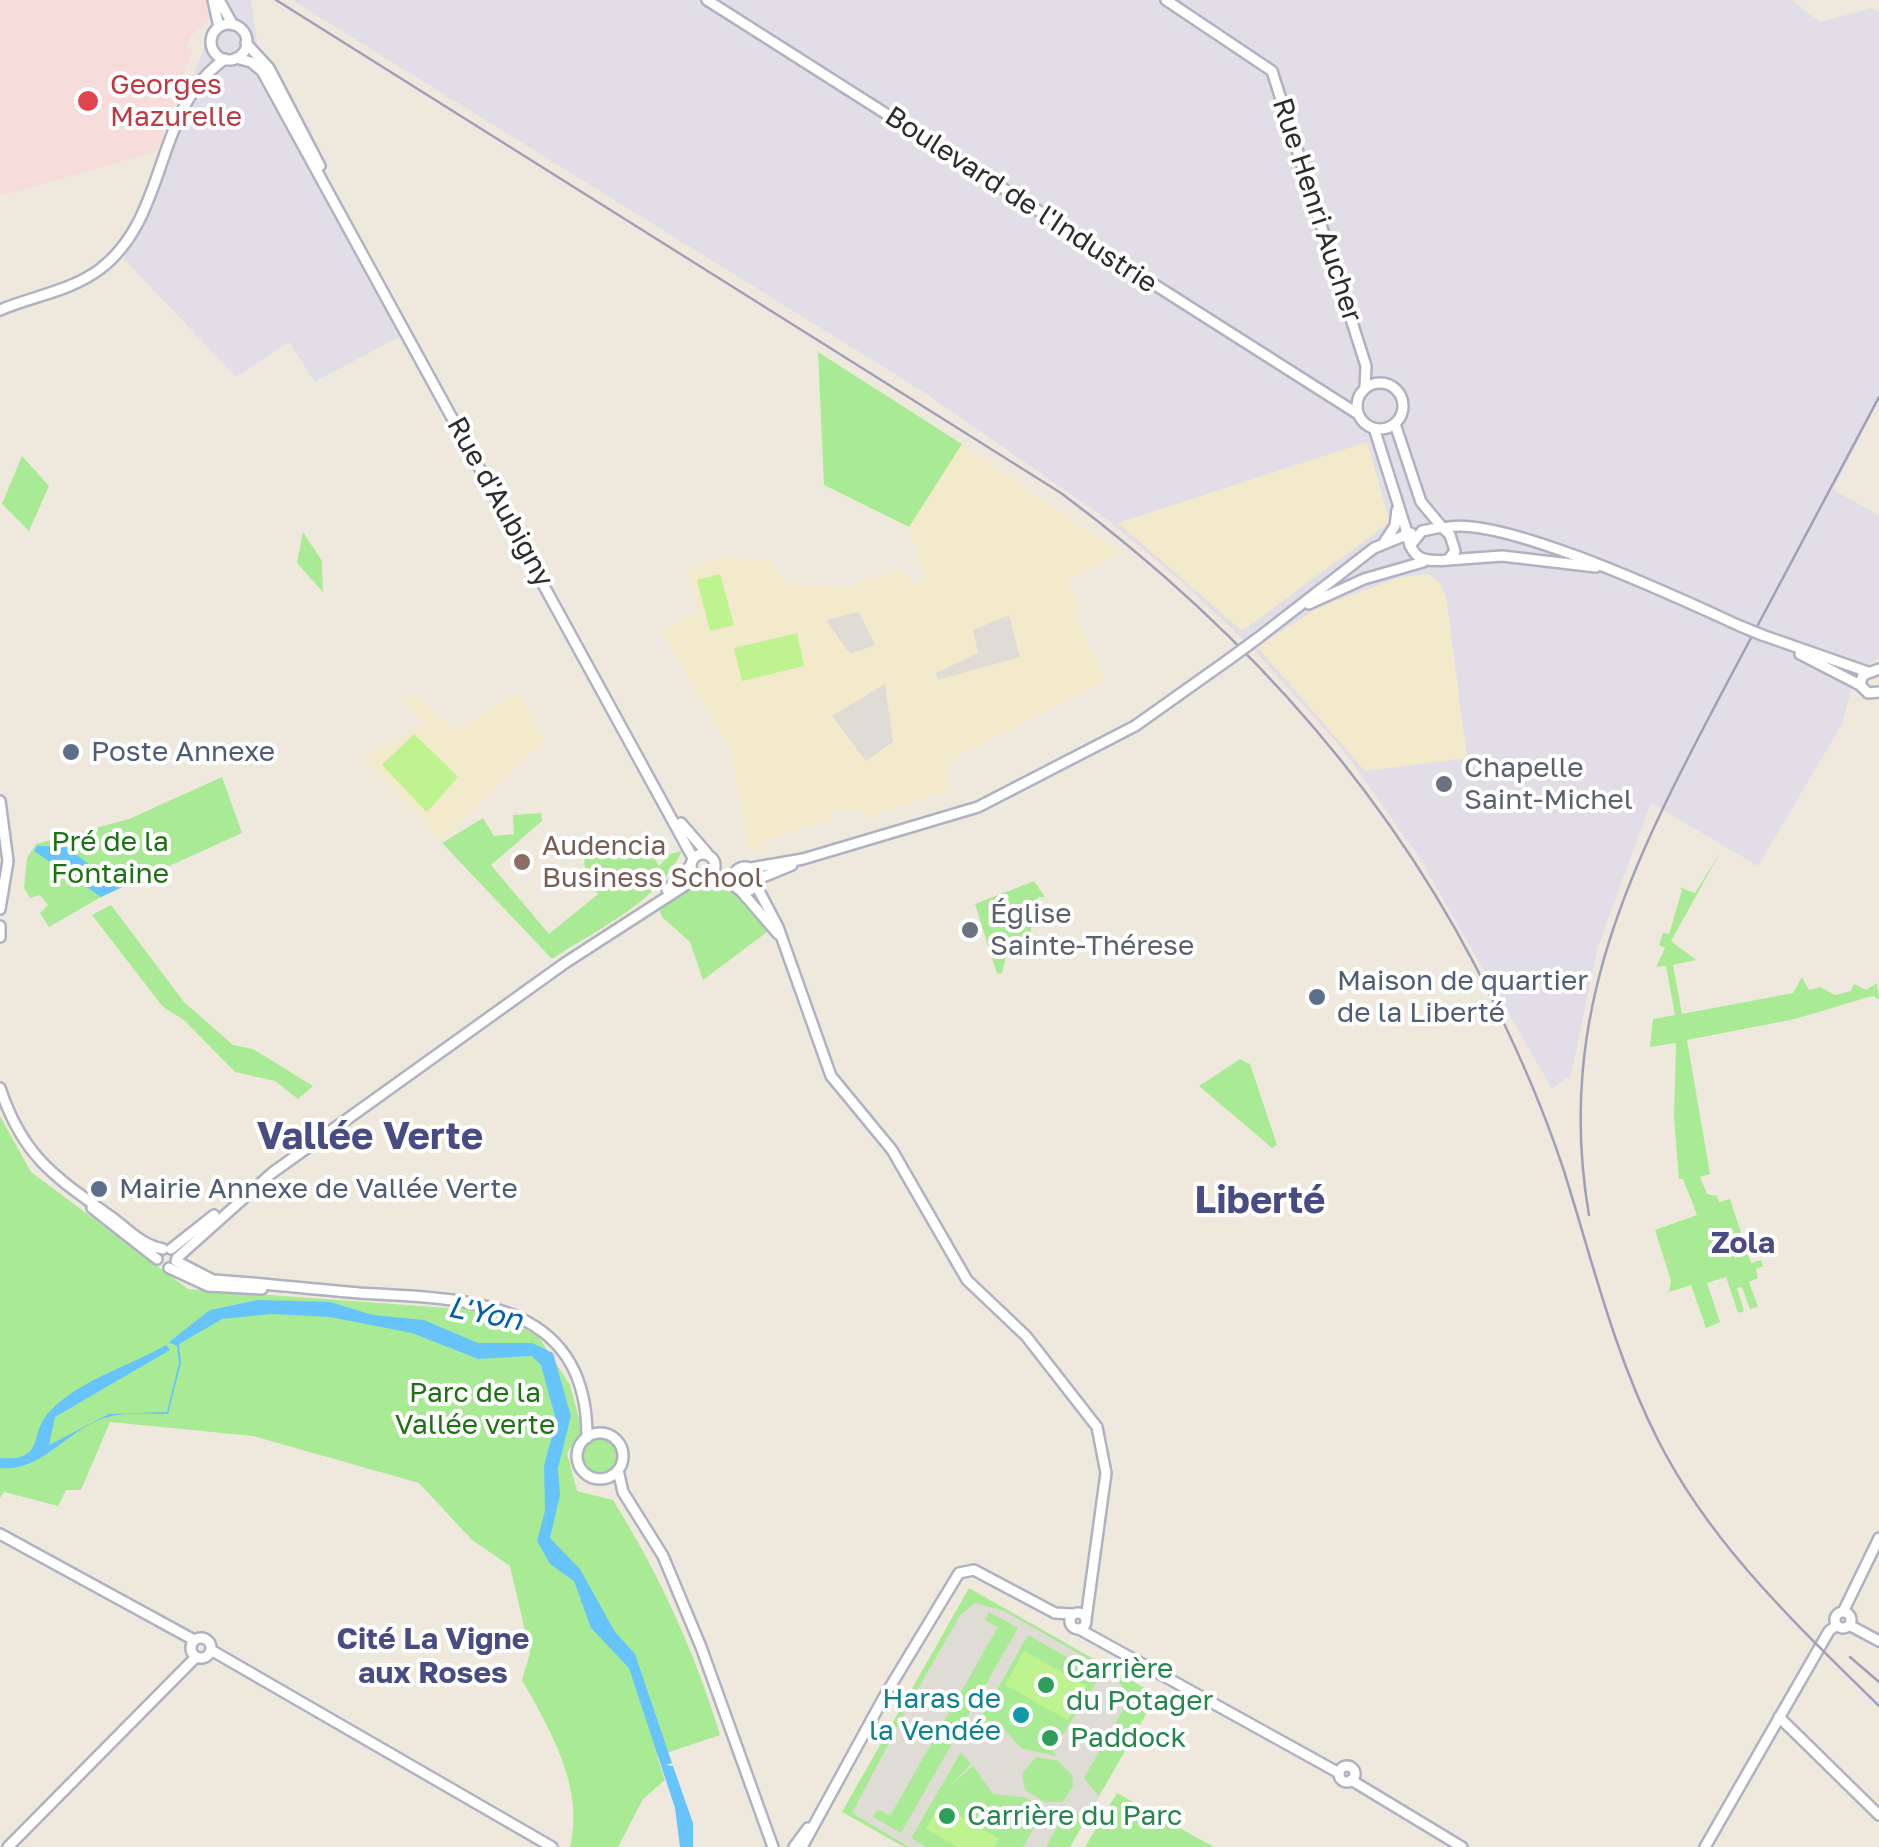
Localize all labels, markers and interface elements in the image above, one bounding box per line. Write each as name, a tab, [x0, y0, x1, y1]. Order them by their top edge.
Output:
place label: Georges Mazurelle	[110, 68, 242, 134]
marker: Georges Mazurelle	[75, 88, 101, 114]
street label: Rue Henri Aucher	[1265, 94, 1369, 326]
street label: Boulevard de l'Industrie	[879, 99, 1163, 301]
street label: Rue d'Aubigny	[439, 411, 561, 593]
place label: Poste Annexe	[91, 735, 275, 769]
marker: Poste Annexe	[60, 741, 82, 763]
place label: Chapelle Saint-Michel	[1464, 751, 1633, 817]
marker: Chapelle Saint-Michel	[1433, 773, 1455, 795]
park label: Pré de la Fontaine	[51, 825, 169, 891]
place label: Audencia Business School	[542, 829, 763, 895]
marker: Audencia Business School	[511, 851, 533, 873]
place label: Église Sainte-Thérese	[990, 897, 1194, 963]
marker: Église Sainte-Thérese	[959, 919, 981, 941]
place label: Maison de quartier de la Liberté	[1337, 964, 1588, 1030]
marker: Maison de quartier de la Liberté	[1306, 986, 1328, 1008]
district label: Vallée Verte	[257, 1114, 483, 1160]
place label: Mairie Annexe de Vallée Verte	[119, 1172, 518, 1206]
marker: Mairie Annexe de Vallée Verte	[88, 1178, 110, 1200]
district label: Liberté	[1194, 1178, 1326, 1224]
district label: Zola	[1711, 1225, 1775, 1261]
water label: L'Yon	[445, 1289, 525, 1339]
park label: Parc de la Vallée verte	[395, 1376, 555, 1442]
district label: Cité La Vigne aux Roses	[337, 1621, 529, 1692]
place label: Carrière du Potager	[1066, 1652, 1213, 1718]
marker: Carrière du Potager	[1035, 1674, 1057, 1696]
place label: Haras de la Vendée	[869, 1682, 1001, 1748]
marker: Haras de la Vendée	[1010, 1704, 1032, 1726]
place label: Paddock	[1070, 1721, 1186, 1755]
marker: Paddock	[1039, 1727, 1061, 1749]
place label: Carrière du Parc	[967, 1799, 1182, 1833]
marker: Carrière du Parc	[936, 1805, 958, 1827]

